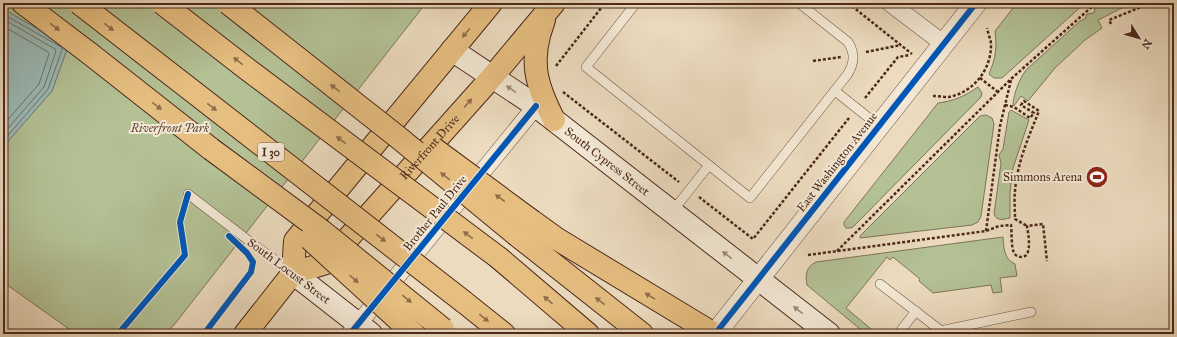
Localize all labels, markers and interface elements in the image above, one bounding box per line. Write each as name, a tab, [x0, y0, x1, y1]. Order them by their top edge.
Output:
north arrow	[1119, 18, 1159, 58]
one-way arrow	[49, 22, 60, 31]
one-way arrow	[104, 23, 115, 31]
one-way arrow	[462, 27, 471, 38]
text: N	[1138, 36, 1155, 52]
one-way arrow	[232, 57, 243, 66]
one-way arrow	[330, 83, 341, 92]
one-way arrow	[506, 85, 517, 92]
one-way arrow	[464, 98, 473, 109]
one-way arrow	[152, 102, 163, 111]
one-way arrow	[207, 102, 218, 111]
street label: East Washington Avenue	[794, 109, 881, 215]
street label: Riverfront Drive	[397, 112, 462, 182]
park label: Riverfront Park	[130, 121, 210, 135]
street label: South Cypress Street	[562, 124, 653, 199]
one-way arrow	[336, 135, 347, 144]
road number: I 30	[258, 143, 284, 161]
sports icon: Simmons Arena	[1084, 164, 1110, 190]
place label: Simmons Arena	[1003, 170, 1083, 184]
one-way arrow	[440, 171, 450, 180]
street label: Brother Paul Drive	[400, 172, 470, 254]
one-way arrow	[495, 193, 506, 202]
one-way arrow	[462, 230, 473, 239]
one-way arrow	[376, 234, 387, 242]
street label: South Locust Street	[245, 235, 334, 307]
one-way arrow	[722, 251, 733, 259]
one-way arrow	[349, 275, 359, 284]
one-way arrow	[644, 292, 656, 299]
one-way arrow	[401, 295, 412, 304]
one-way arrow	[543, 295, 553, 304]
one-way arrow	[595, 297, 606, 305]
one-way arrow	[793, 306, 803, 314]
one-way arrow	[478, 314, 489, 322]

